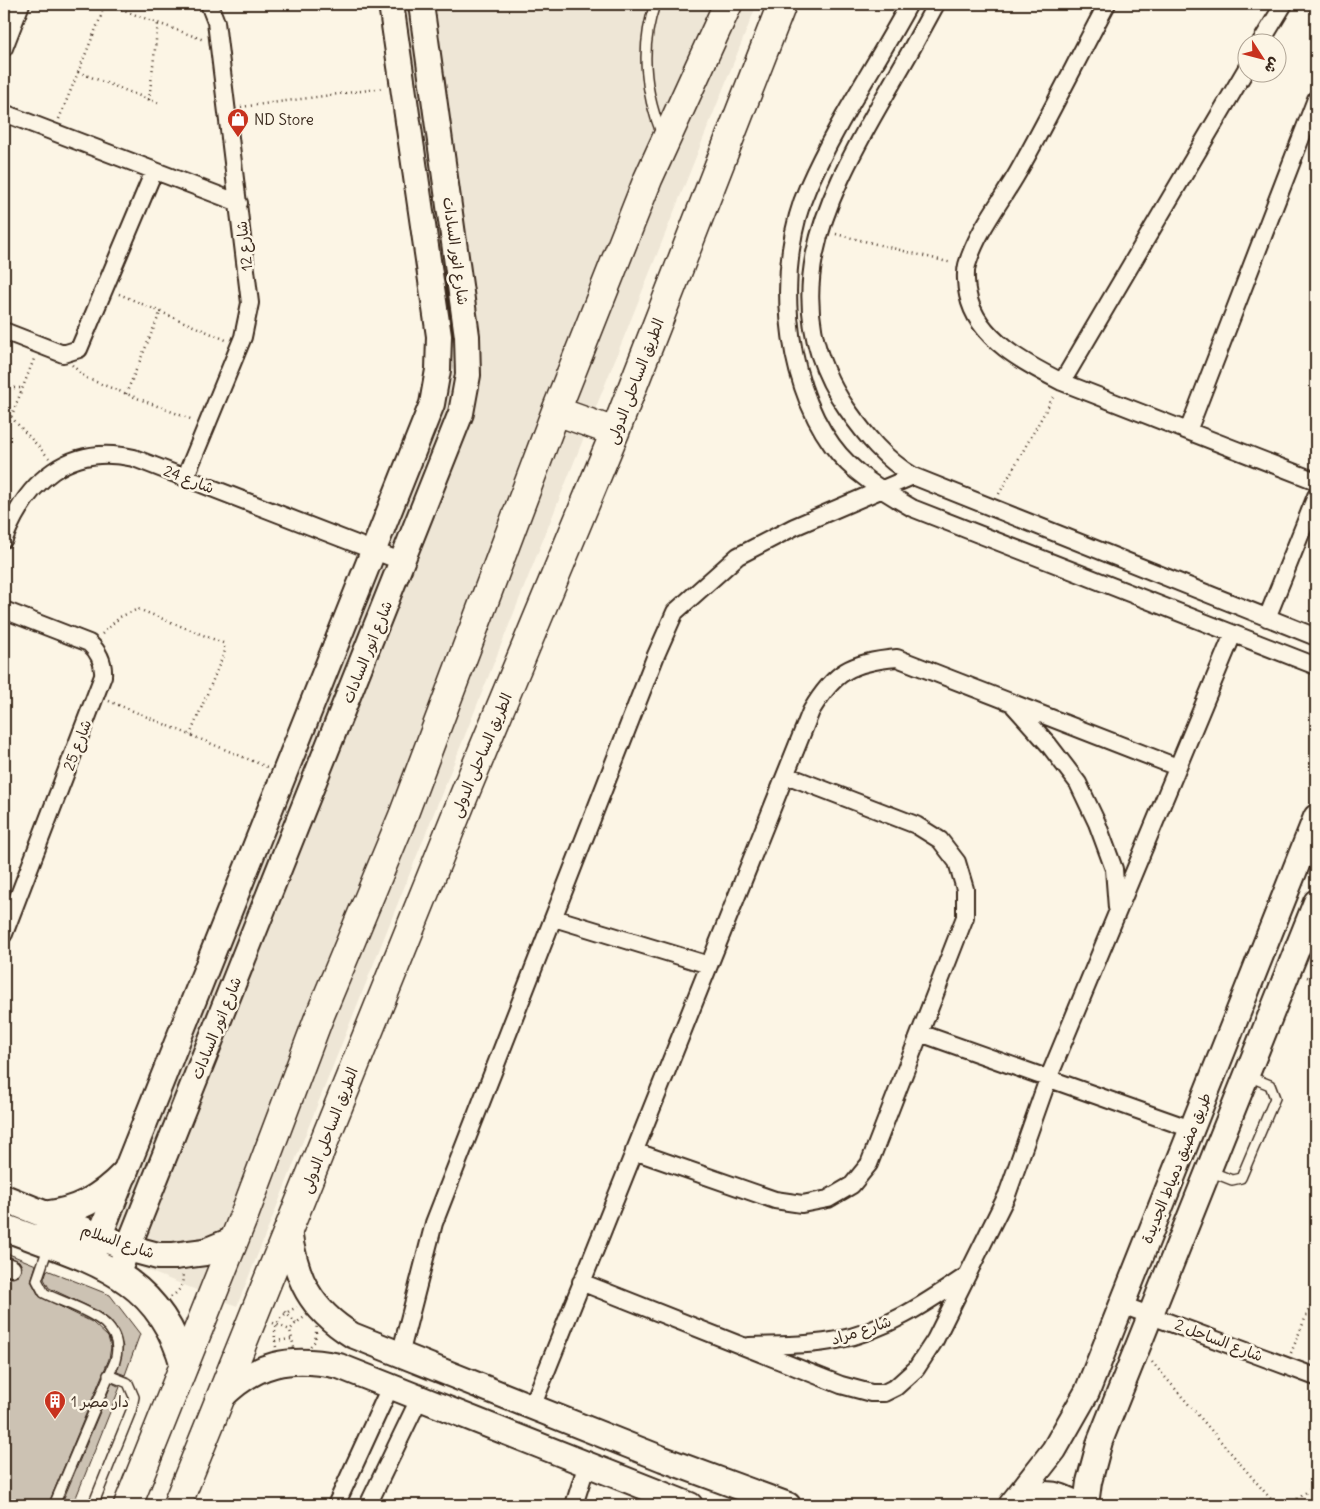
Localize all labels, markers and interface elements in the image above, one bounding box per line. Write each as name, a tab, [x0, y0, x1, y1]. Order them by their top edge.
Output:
north arrow	[1238, 32, 1288, 82]
text: ش	[1261, 54, 1284, 77]
shop icon: ND Store	[226, 107, 250, 138]
place label: ND Store	[254, 110, 314, 129]
street label: شارع انور السادات	[438, 196, 473, 306]
street label: شارع 12	[232, 220, 257, 272]
street label: الطريق الساحلى الدولى	[602, 315, 669, 447]
street label: شارع 24	[161, 461, 217, 498]
street label: شارع انور السادات	[338, 598, 397, 706]
street label: الطريق الساحلى الدولى	[446, 690, 517, 820]
street label: شارع 25	[59, 717, 96, 773]
street label: شارع انور السادات	[187, 974, 246, 1082]
street label: الطريق الساحلى الدولى	[296, 1064, 363, 1196]
street label: طريق مضيق دمياط الجديدة	[1137, 1090, 1215, 1246]
street label: شارع السلام	[78, 1220, 157, 1264]
street label: شارع مراد	[828, 1311, 894, 1350]
street label: شارع الساحل 2	[1172, 1314, 1266, 1366]
building icon: دار مصر 1	[43, 1389, 67, 1420]
place label: دار مصر 1	[71, 1392, 129, 1411]

